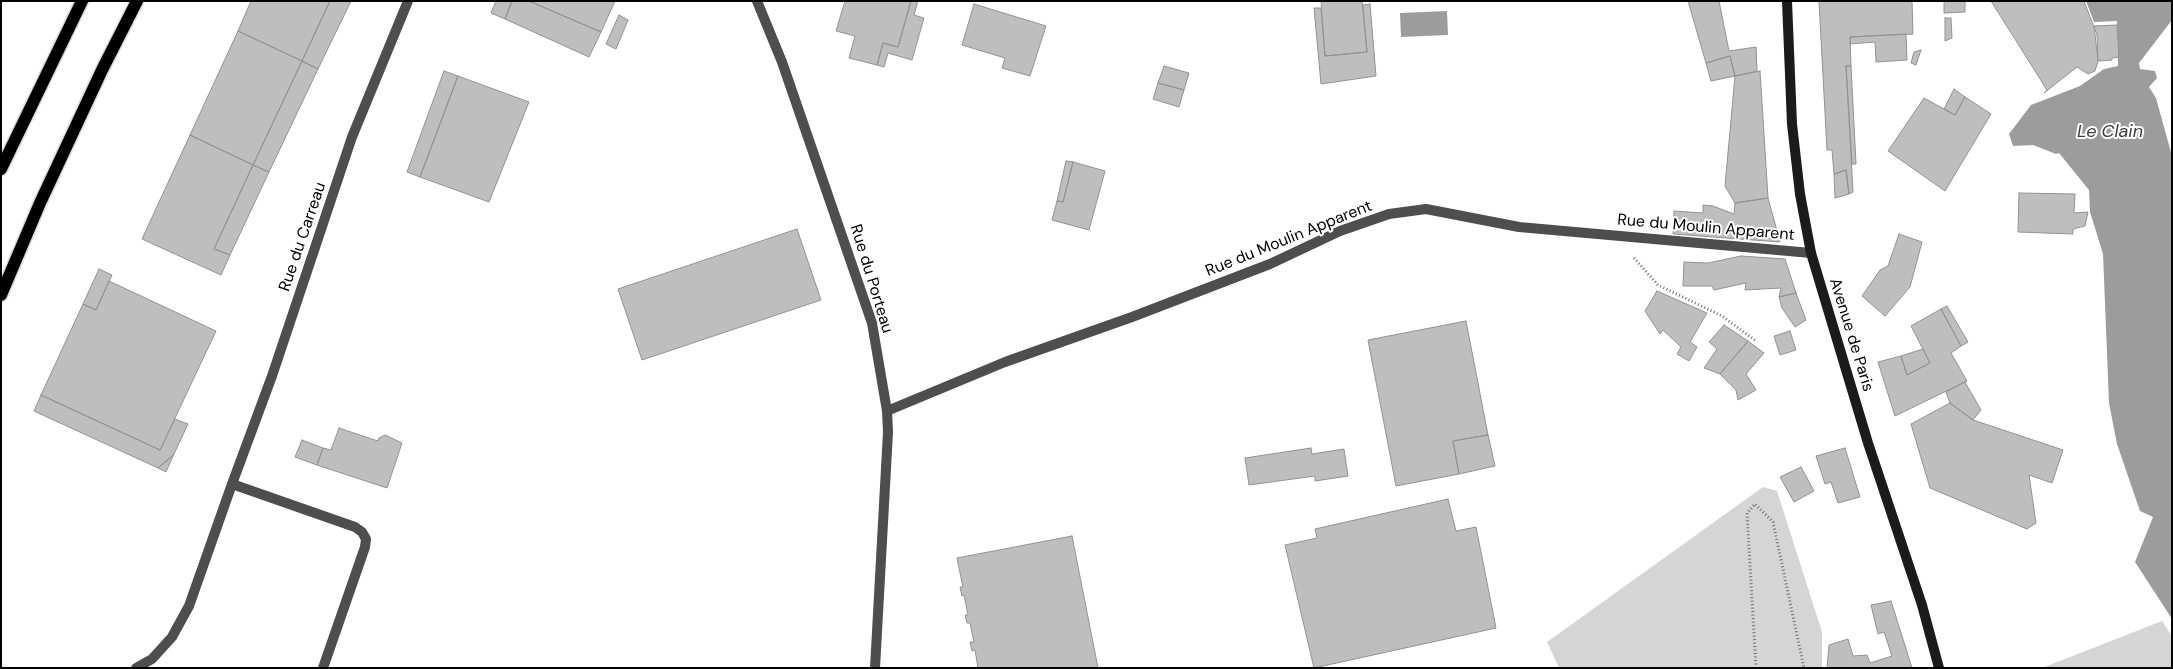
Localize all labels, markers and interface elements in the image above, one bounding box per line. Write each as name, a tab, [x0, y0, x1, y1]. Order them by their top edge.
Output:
water label: Le Clain	[2077, 121, 2143, 143]
street label: Rue du Carreau	[275, 180, 331, 294]
street label: Rue du Moulin Apparent	[1203, 197, 1375, 281]
street label: Rue du Moulin Apparent	[1617, 211, 1795, 245]
street label: Rue du Porteau	[845, 222, 897, 336]
street label: Avenue de Paris	[1825, 276, 1877, 394]

